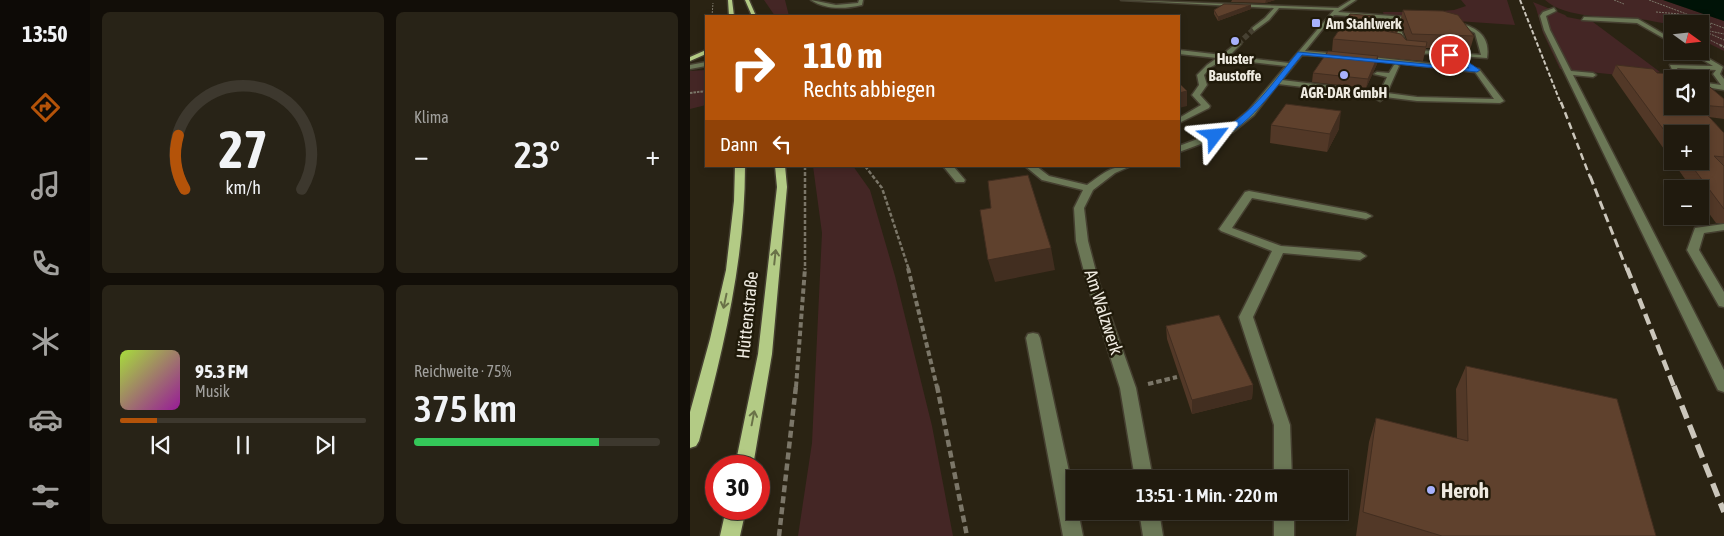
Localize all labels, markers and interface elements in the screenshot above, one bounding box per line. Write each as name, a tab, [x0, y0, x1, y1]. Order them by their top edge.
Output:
place label: Am Stahlwerk	[1325, 15, 1402, 32]
north arrow	[1664, 15, 1709, 60]
map controls	[1664, 15, 1709, 225]
marker: Am Stahlwerk	[1310, 17, 1322, 29]
text: 13:50	[22, 21, 68, 47]
pin	[1429, 34, 1471, 76]
icon: right	[720, 35, 785, 100]
text: 110 m	[803, 35, 882, 75]
marker: Huster Baustoffe	[1229, 35, 1241, 47]
icon: arrive	[1436, 41, 1464, 69]
place label: Huster Baustoffe	[1209, 50, 1262, 84]
marker: AGR-DAR GmbH	[1338, 69, 1350, 81]
button: sound	[1664, 70, 1709, 115]
text: Rechts abbiegen	[803, 76, 936, 102]
place label: AGR-DAR GmbH	[1300, 84, 1387, 101]
icon: directions	[28, 90, 63, 125]
text: Klima	[414, 108, 449, 126]
position arrow	[1188, 109, 1240, 161]
text: 27	[219, 119, 267, 179]
button: +	[1664, 125, 1709, 170]
icon: left	[768, 130, 796, 158]
text: 23°	[514, 133, 560, 176]
text: Dann	[720, 133, 758, 155]
text: −	[414, 139, 429, 171]
text: +	[645, 139, 660, 171]
icon: music	[28, 168, 63, 203]
text: km/h	[225, 177, 261, 198]
button: −	[1664, 180, 1709, 225]
icon: phone	[28, 246, 63, 281]
one-way arrow	[770, 250, 779, 266]
street label: Am Walzwerk	[1080, 267, 1128, 357]
street label: Hüttenstraße	[732, 270, 762, 360]
one-way arrow	[720, 293, 729, 309]
icon: climate	[28, 324, 63, 359]
text: 95.3 FM	[195, 360, 248, 382]
text: Reichweite · 75%	[414, 362, 511, 380]
text: Musik	[195, 382, 230, 400]
text: 375 km	[414, 387, 517, 430]
icon: car	[28, 402, 63, 437]
one-way arrow	[749, 411, 758, 427]
icon: previous	[147, 431, 175, 459]
icon: pause	[229, 431, 257, 459]
icon: next	[311, 431, 339, 459]
speed limit sign: 30	[705, 455, 770, 520]
place label: Heroh	[1441, 478, 1489, 502]
icon: filters	[28, 479, 63, 514]
text: 13:51 · 1 Min. · 220 m	[1136, 484, 1278, 506]
marker: Heroh	[1425, 484, 1437, 496]

